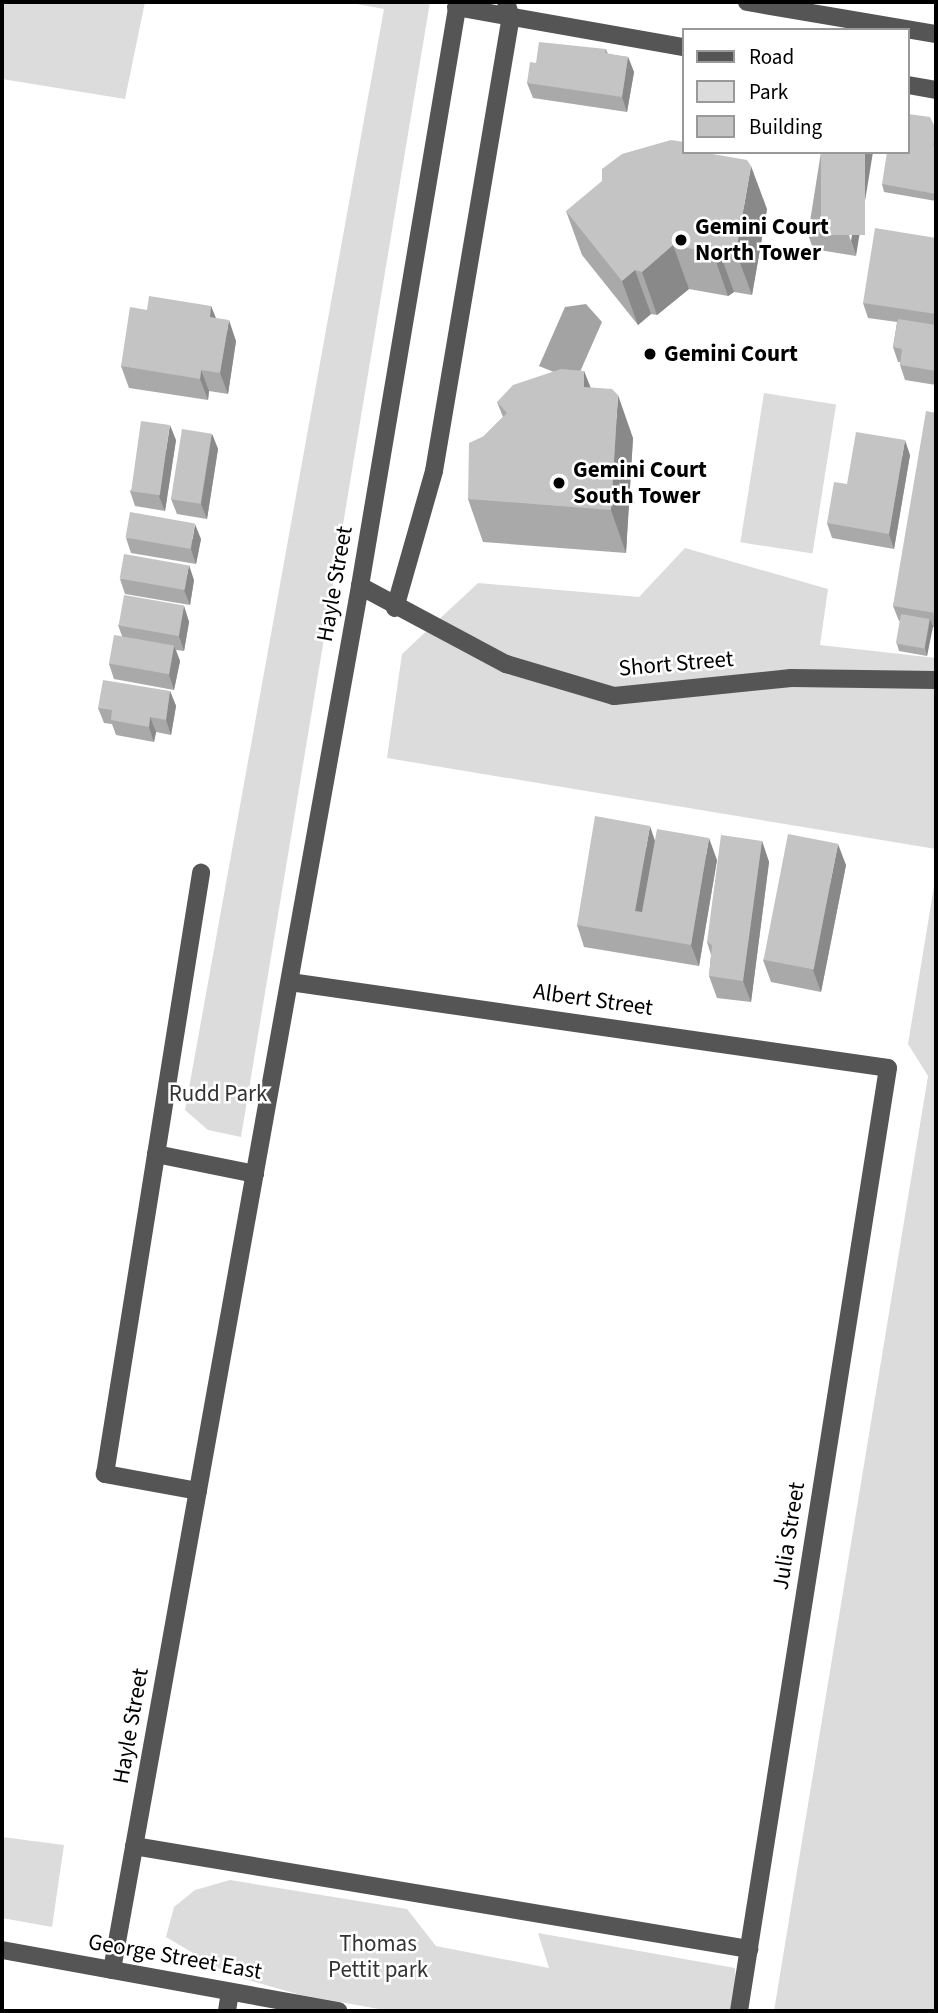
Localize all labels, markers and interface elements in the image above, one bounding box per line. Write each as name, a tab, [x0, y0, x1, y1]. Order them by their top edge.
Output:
legend	[682, 28, 910, 154]
text: Road	[749, 42, 794, 72]
text: Park	[749, 77, 788, 107]
text: Building	[749, 112, 822, 142]
place label: Gemini Court North Tower	[695, 213, 829, 267]
marker: Gemini Court North Tower	[673, 232, 689, 248]
place label: Gemini Court	[664, 340, 798, 368]
marker: Gemini Court	[642, 346, 658, 362]
place label: Gemini Court South Tower	[573, 456, 707, 510]
marker: Gemini Court South Tower	[551, 475, 567, 491]
street label: Hayle Street	[311, 524, 359, 644]
street label: Short Street	[617, 645, 735, 683]
street label: Albert Street	[531, 978, 655, 1022]
park label: Rudd Park	[169, 1080, 267, 1108]
street label: Julia Street	[767, 1480, 811, 1592]
street label: Hayle Street	[107, 1666, 155, 1786]
street label: George Street East	[86, 1928, 264, 1986]
park label: Thomas Pettit park	[328, 1930, 428, 1984]

